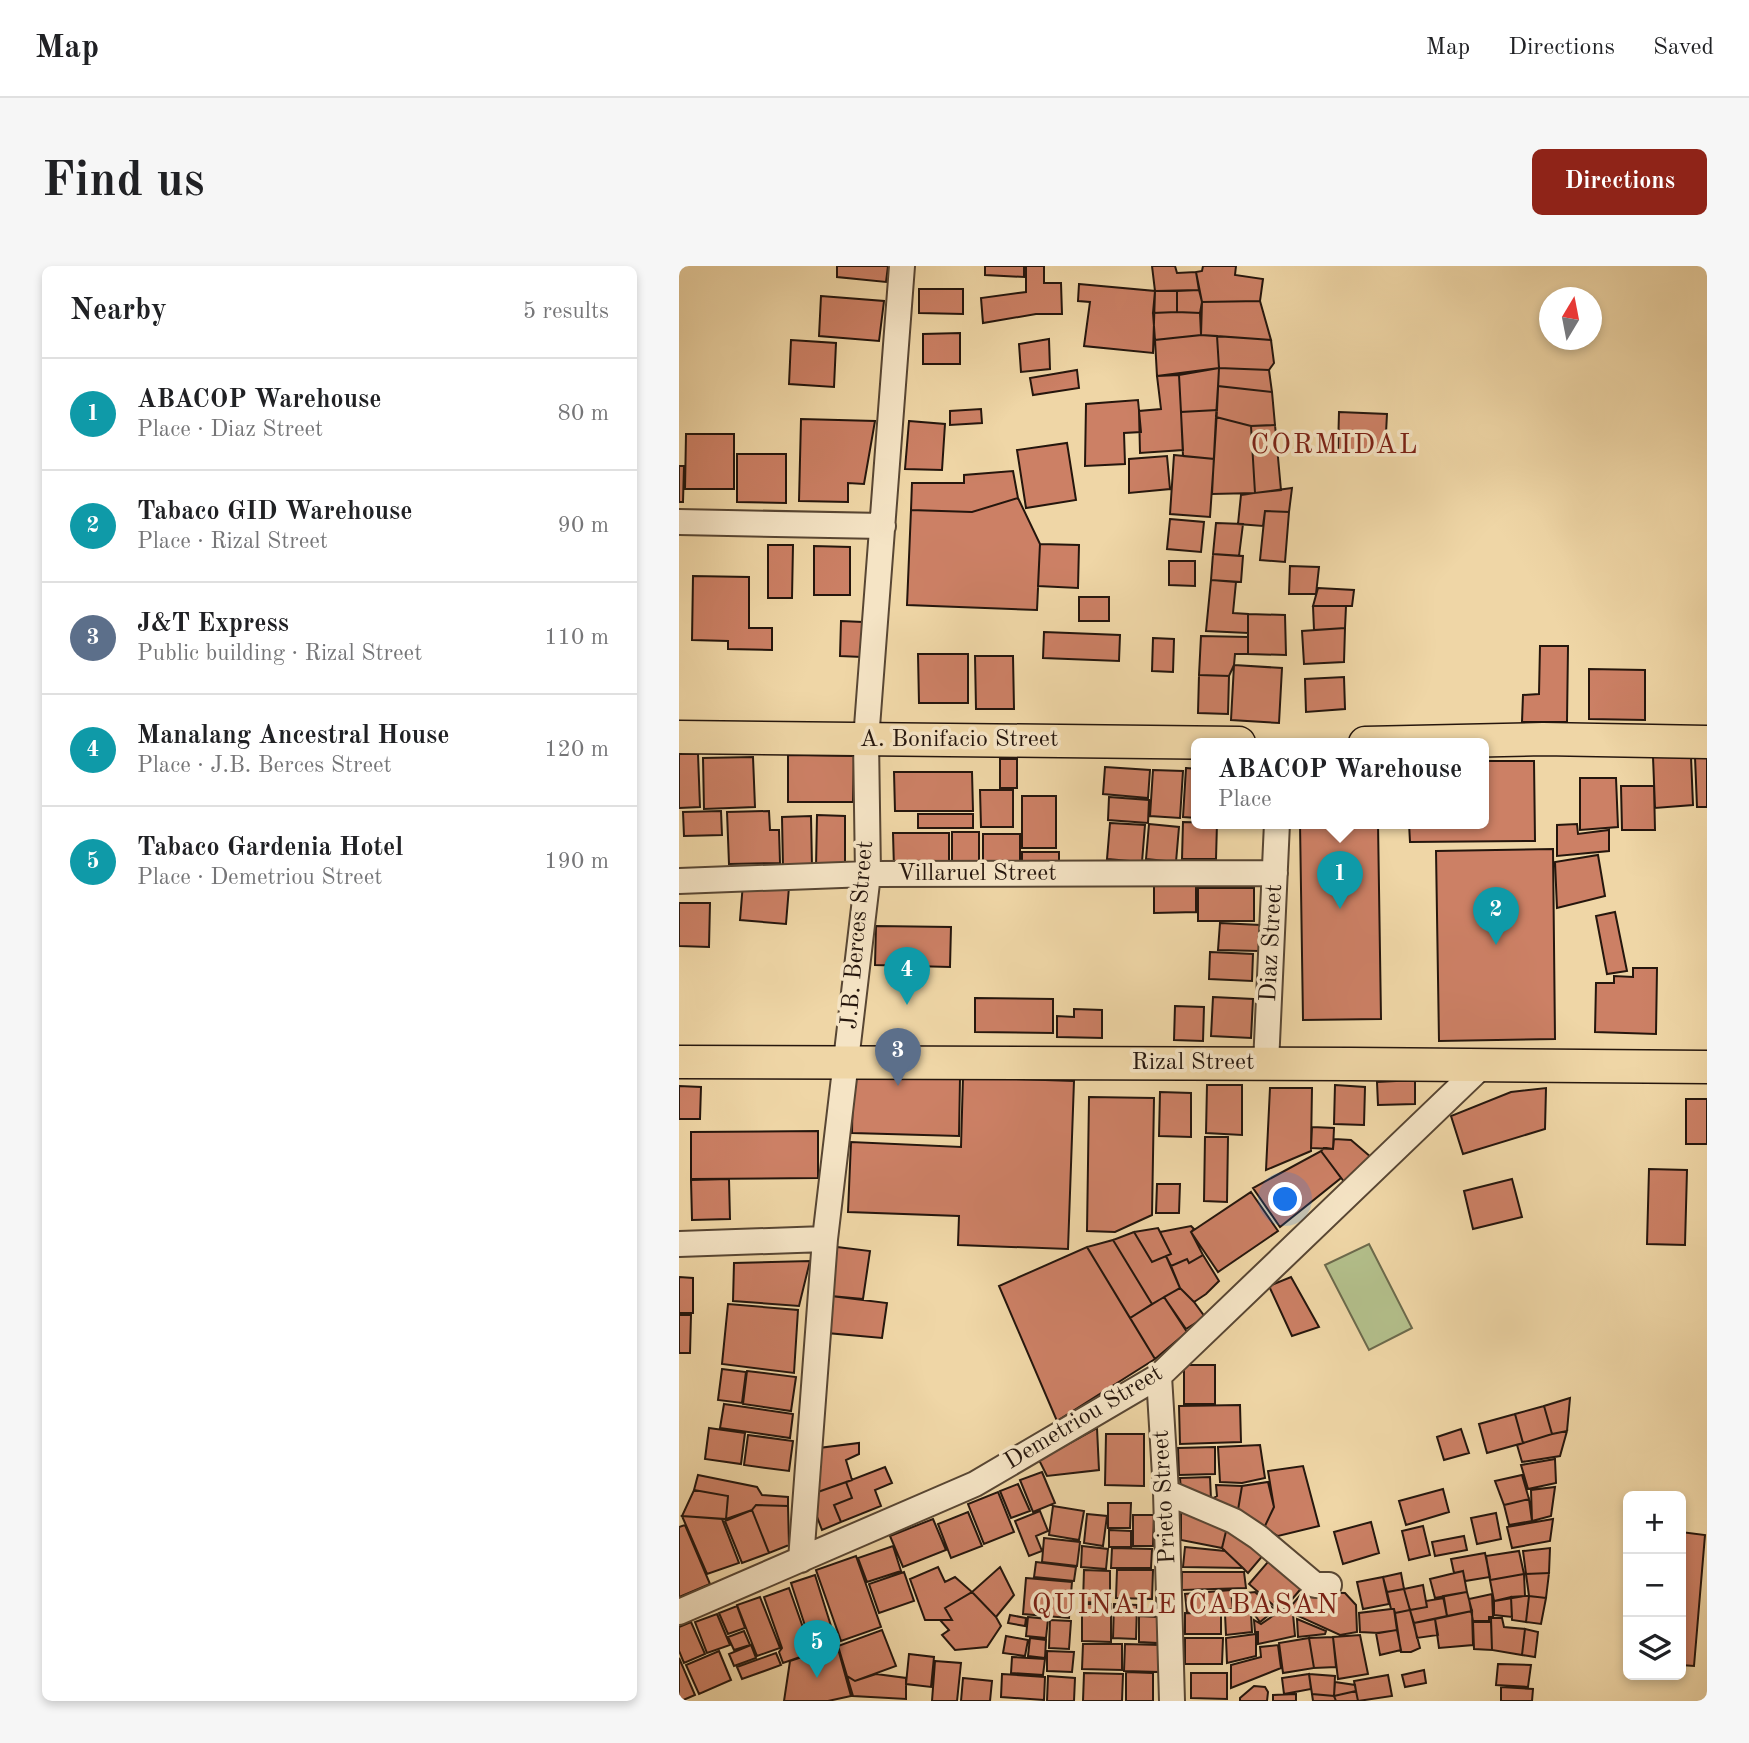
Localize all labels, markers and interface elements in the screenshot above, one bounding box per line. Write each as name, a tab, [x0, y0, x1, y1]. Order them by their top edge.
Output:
text: Map	[35, 32, 99, 65]
text: Map	[1426, 36, 1470, 60]
text: Directions	[1508, 36, 1615, 60]
text: Saved	[1653, 36, 1714, 60]
button: Directions	[1532, 149, 1707, 215]
text: Find us	[42, 158, 205, 207]
north arrow	[1539, 287, 1602, 350]
text: Nearby	[70, 296, 167, 326]
text: 5 results	[523, 300, 609, 323]
text: ABACOP Warehouse	[137, 387, 381, 413]
text: 1	[86, 402, 100, 425]
text: 80 m	[558, 402, 609, 425]
text: Place · Diaz Street	[137, 418, 323, 441]
district label: CORMIDAL	[1250, 432, 1420, 460]
text: Tabaco GID Warehouse	[137, 499, 413, 525]
text: 2	[86, 514, 100, 537]
text: 90 m	[558, 514, 609, 537]
text: Place · Rizal Street	[137, 530, 328, 553]
text: J&T Express	[137, 611, 289, 637]
text: 3	[86, 626, 100, 649]
text: 110 m	[544, 626, 609, 649]
text: Public building · Rizal Street	[137, 642, 422, 665]
text: Manalang Ancestral House	[137, 723, 450, 749]
street label: A. Bonifacio Street	[860, 728, 1058, 752]
text: 4	[86, 738, 100, 761]
text: 120 m	[544, 738, 609, 761]
popup	[1191, 738, 1489, 829]
text: Place · J.B. Berces Street	[137, 754, 392, 777]
text: ABACOP Warehouse	[1218, 757, 1462, 783]
text: Place	[1218, 788, 1272, 811]
text: Tabaco Gardenia Hotel	[137, 835, 403, 861]
street label: J.B. Berces Street	[838, 840, 878, 1030]
text: 5	[86, 850, 100, 873]
text: 190 m	[544, 850, 609, 873]
pin: 1	[1317, 851, 1363, 909]
street label: Villaruel Street	[897, 862, 1057, 886]
text: Place · Demetriou Street	[137, 866, 382, 889]
street label: Diaz Street	[1257, 883, 1287, 1003]
pin: 2	[1473, 887, 1519, 945]
pin: 4	[884, 947, 930, 1005]
pin: 3	[875, 1028, 921, 1086]
street label: Rizal Street	[1132, 1051, 1254, 1075]
your location	[1268, 1182, 1302, 1216]
street label: Demetriou Street	[1001, 1361, 1167, 1475]
street label: Prieto Street	[1150, 1429, 1180, 1565]
map controls	[1623, 1491, 1686, 1680]
button: +	[1623, 1491, 1686, 1554]
button: −	[1623, 1554, 1686, 1617]
district label: QUINALE CABASAN	[1032, 1592, 1340, 1620]
button: layers	[1623, 1617, 1686, 1680]
pin: 5	[794, 1620, 840, 1678]

